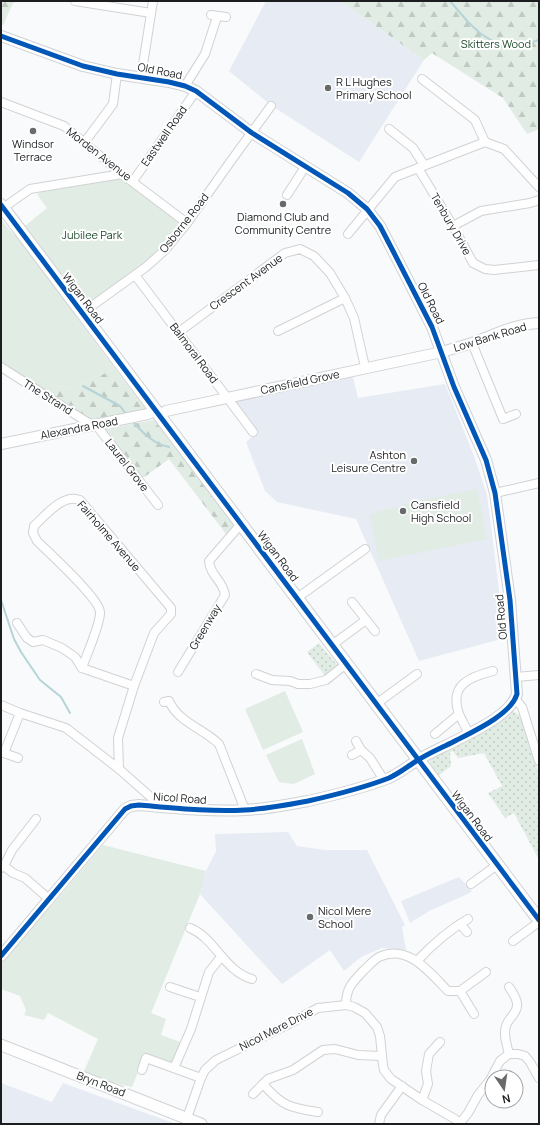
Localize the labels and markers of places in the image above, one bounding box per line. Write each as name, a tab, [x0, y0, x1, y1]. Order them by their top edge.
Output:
place label: R L Hughes Primary School	[336, 74, 412, 102]
marker: R L Hughes Primary School	[323, 83, 333, 93]
marker: Windsor Terrace	[28, 126, 38, 136]
place label: Windsor Terrace	[12, 136, 54, 164]
marker: Diamond Club and Community Centre	[278, 199, 288, 209]
place label: Diamond Club and Community Centre	[235, 209, 332, 237]
place label: Ashton Leisure Centre	[331, 447, 407, 475]
marker: Ashton Leisure Centre	[409, 456, 419, 466]
place label: Cansfield High School	[411, 497, 471, 525]
marker: Cansfield High School	[398, 506, 408, 516]
place label: Nicol Mere School	[318, 903, 372, 931]
marker: Nicol Mere School	[305, 912, 315, 922]

